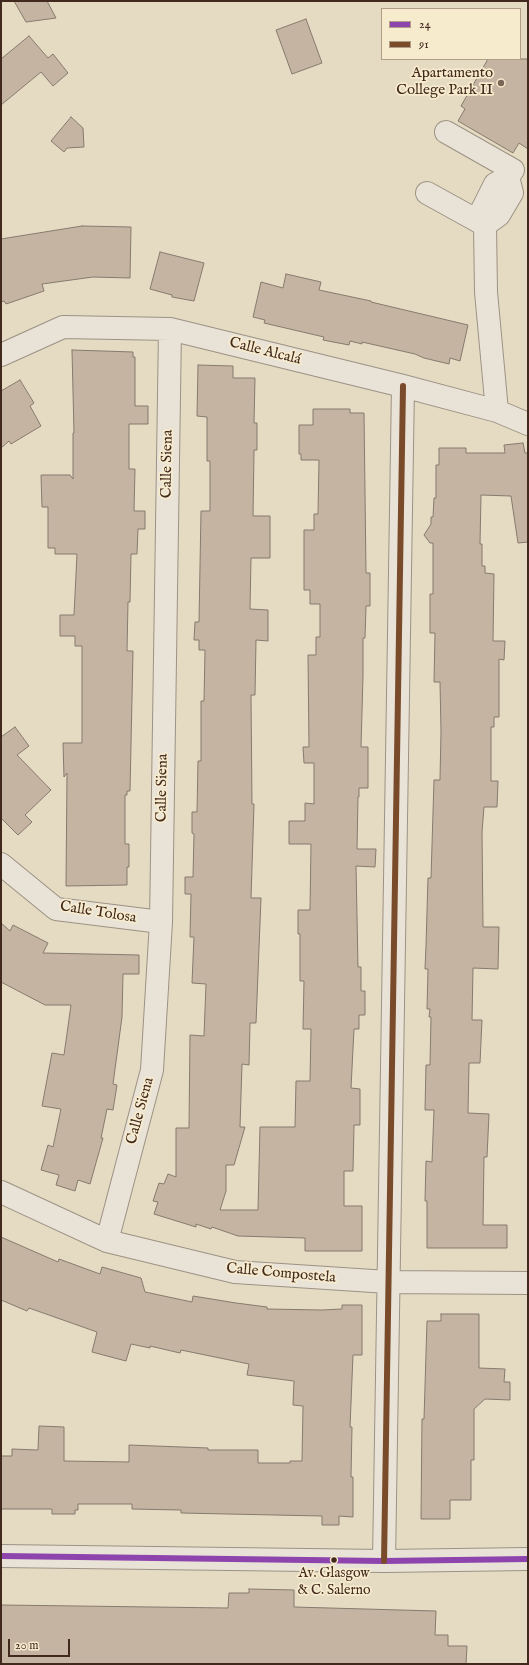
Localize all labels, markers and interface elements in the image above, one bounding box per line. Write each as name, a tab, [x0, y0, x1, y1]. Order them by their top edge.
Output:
legend	[381, 8, 521, 60]
text: 24	[419, 17, 431, 32]
text: 91	[419, 37, 429, 52]
place label: Apartamento College Park II	[396, 65, 493, 100]
marker: Apartamento College Park II	[496, 78, 506, 88]
street label: Calle Alcalá	[227, 334, 303, 370]
street label: Calle Siena	[158, 430, 178, 498]
street label: Calle Siena	[153, 754, 173, 822]
street label: Calle Tolosa	[59, 898, 137, 928]
street label: Calle Siena	[123, 1076, 159, 1146]
street label: Calle Compostela	[225, 1260, 337, 1288]
marker: Av. Glasgow & C. Salerno	[329, 1555, 339, 1565]
place label: Av. Glasgow & C. Salerno	[297, 1566, 371, 1598]
scale bar	[10, 1631, 72, 1657]
text: 20 m	[15, 1638, 38, 1653]

